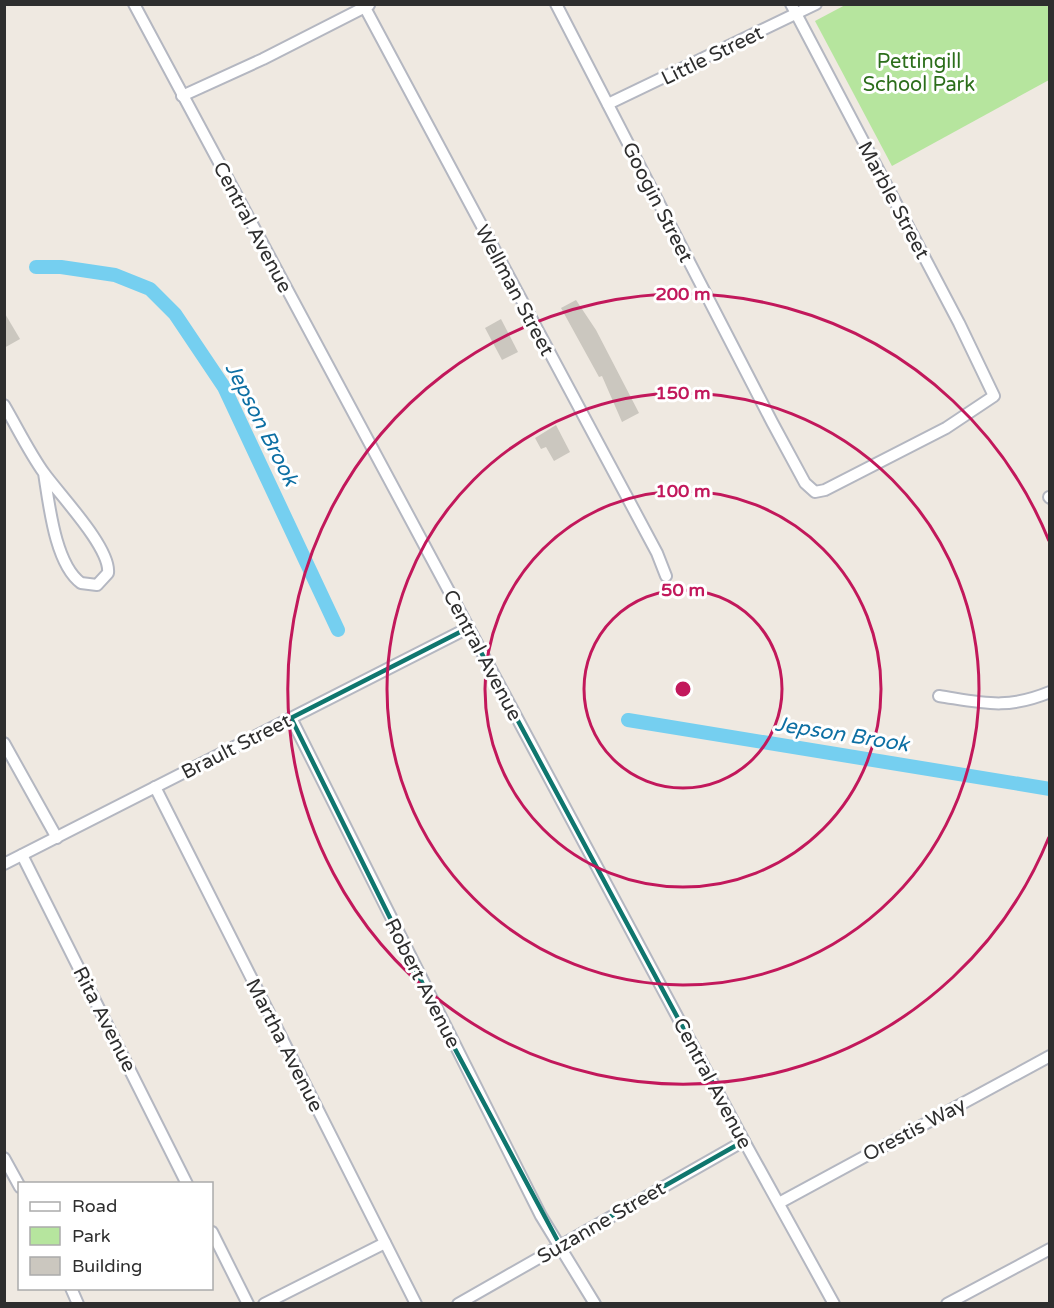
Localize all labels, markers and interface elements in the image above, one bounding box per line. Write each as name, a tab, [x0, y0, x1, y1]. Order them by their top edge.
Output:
street label: Little Street	[658, 21, 768, 91]
park label: Pettingill School Park	[863, 50, 975, 97]
street label: Googin Street	[617, 138, 698, 267]
street label: Marble Street	[852, 138, 934, 264]
street label: Central Avenue	[207, 158, 297, 297]
street label: Wellman Street	[470, 221, 559, 360]
text: 200 m	[655, 283, 711, 305]
water label: Jepson Brook	[220, 358, 304, 491]
text: 150 m	[655, 382, 711, 404]
text: 100 m	[655, 480, 711, 502]
text: 50 m	[661, 579, 705, 601]
street label: Central Avenue	[437, 586, 527, 725]
centre of rings	[673, 679, 693, 699]
street label: Brault Street	[178, 709, 296, 785]
water label: Jepson Brook	[773, 712, 912, 758]
street label: Robert Avenue	[379, 915, 465, 1052]
street label: Rita Avenue	[67, 963, 141, 1076]
street label: Martha Avenue	[240, 975, 328, 1116]
street label: Central Avenue	[667, 1014, 757, 1153]
street label: Orestis Way	[859, 1093, 970, 1167]
street label: Suzanne Street	[533, 1176, 670, 1269]
legend	[18, 1182, 213, 1290]
text: Road	[72, 1195, 117, 1217]
text: Park	[72, 1225, 111, 1247]
text: Building	[72, 1255, 142, 1277]

